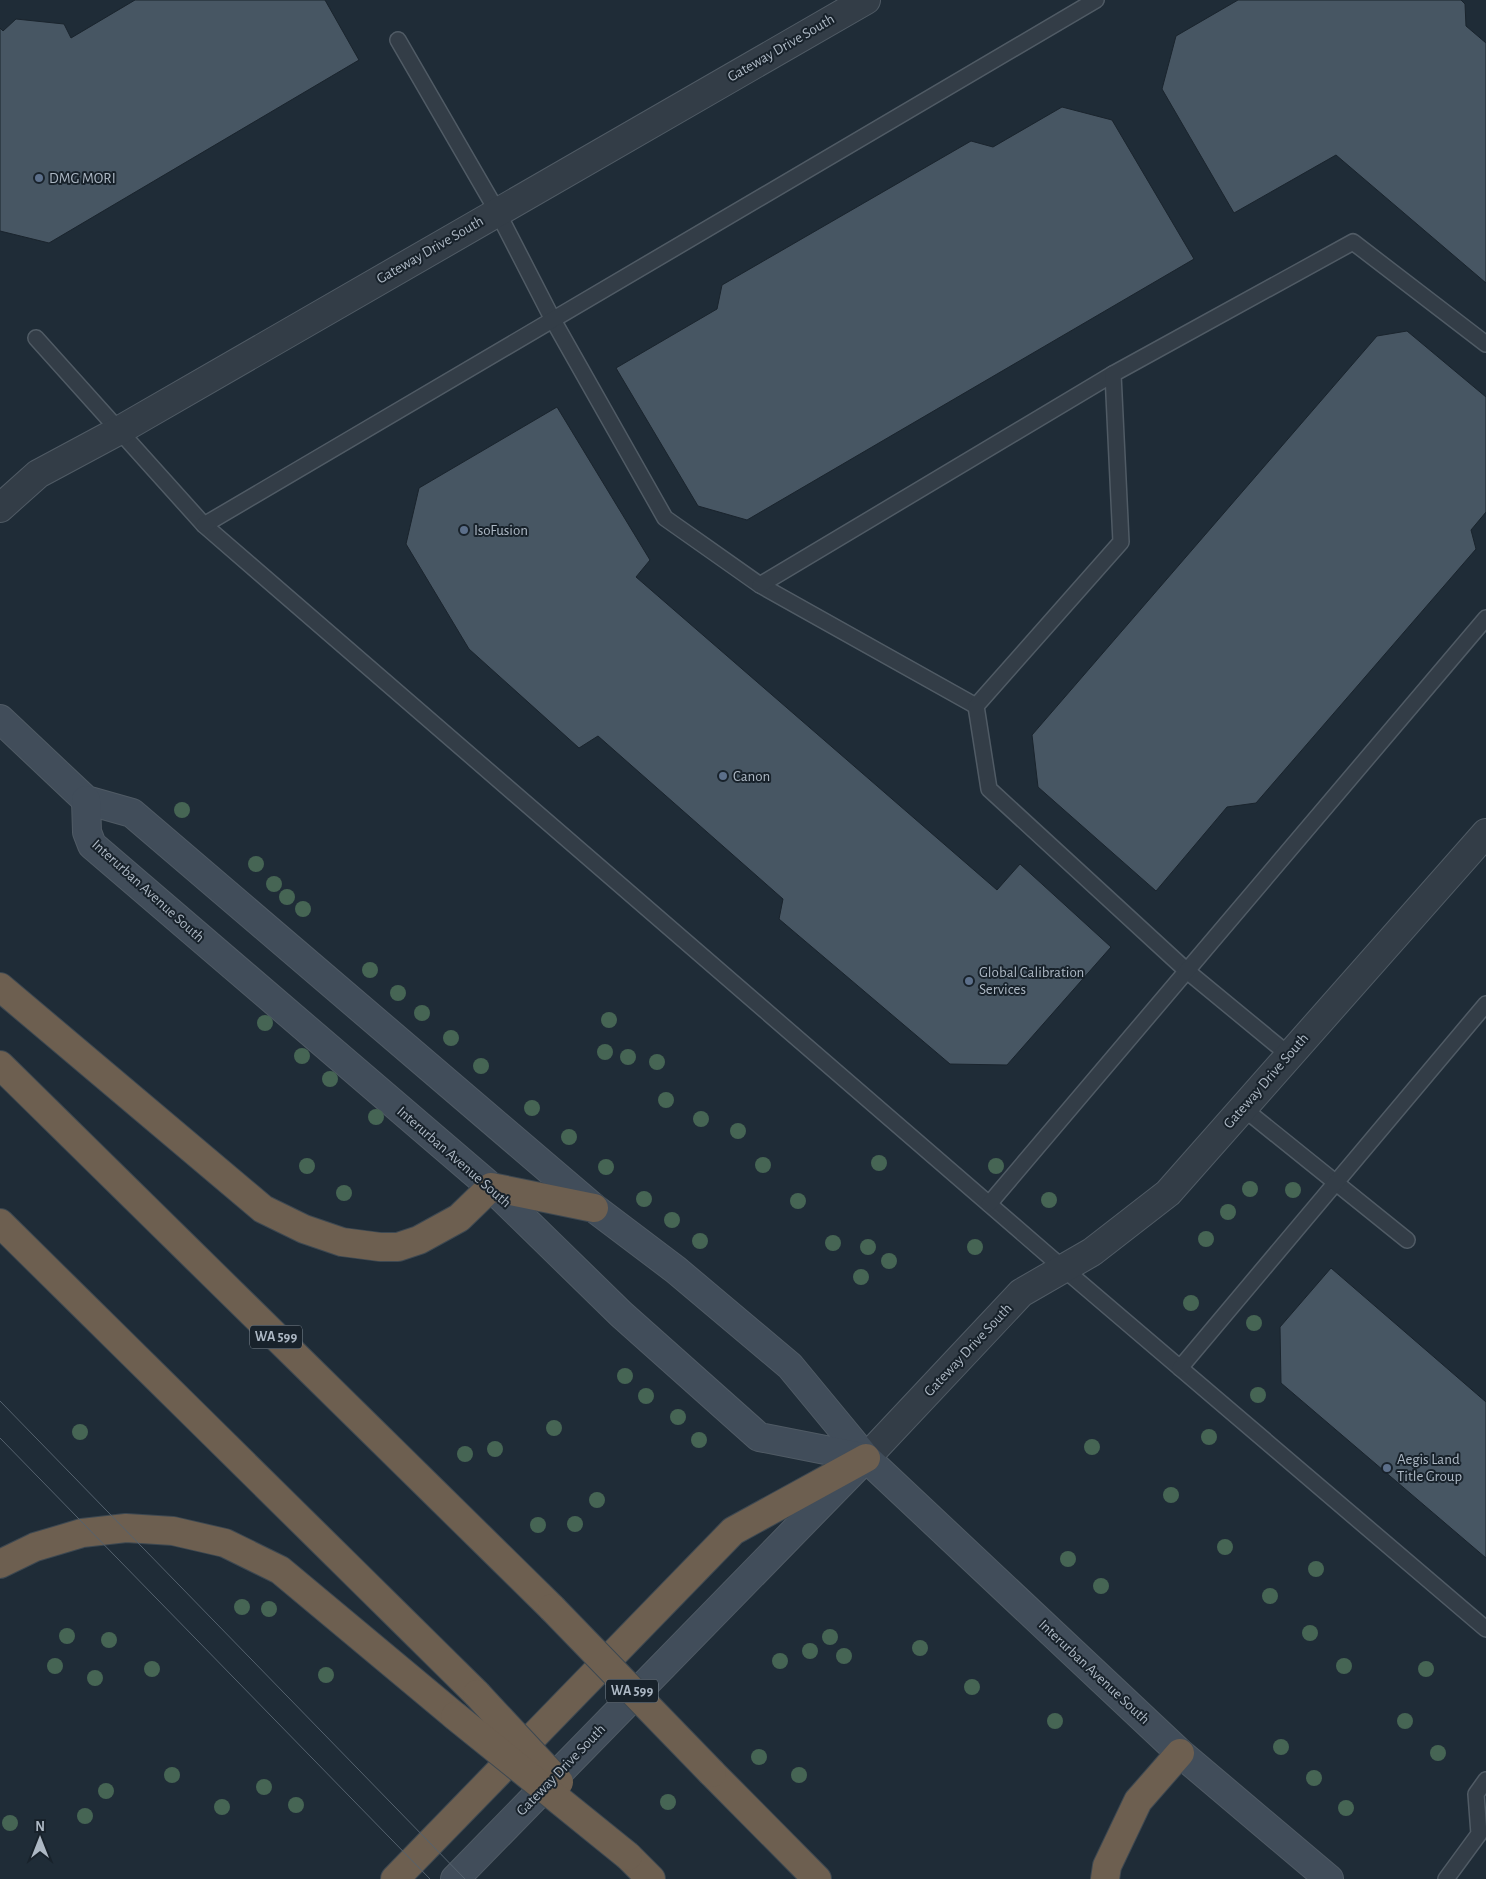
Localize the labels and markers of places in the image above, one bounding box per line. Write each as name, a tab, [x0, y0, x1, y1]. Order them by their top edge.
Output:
place label: DMG MORI	[49, 171, 116, 186]
marker: DMG MORI	[33, 172, 45, 184]
place label: IsoFusion	[474, 523, 528, 538]
marker: IsoFusion	[458, 524, 470, 536]
place label: Canon	[733, 769, 770, 784]
marker: Canon	[717, 770, 729, 782]
place label: Global Calibration Services	[979, 965, 1084, 997]
marker: Global Calibration Services	[963, 975, 975, 987]
place label: Aegis Land Title Group	[1397, 1452, 1462, 1484]
marker: Aegis Land Title Group	[1381, 1462, 1393, 1474]

